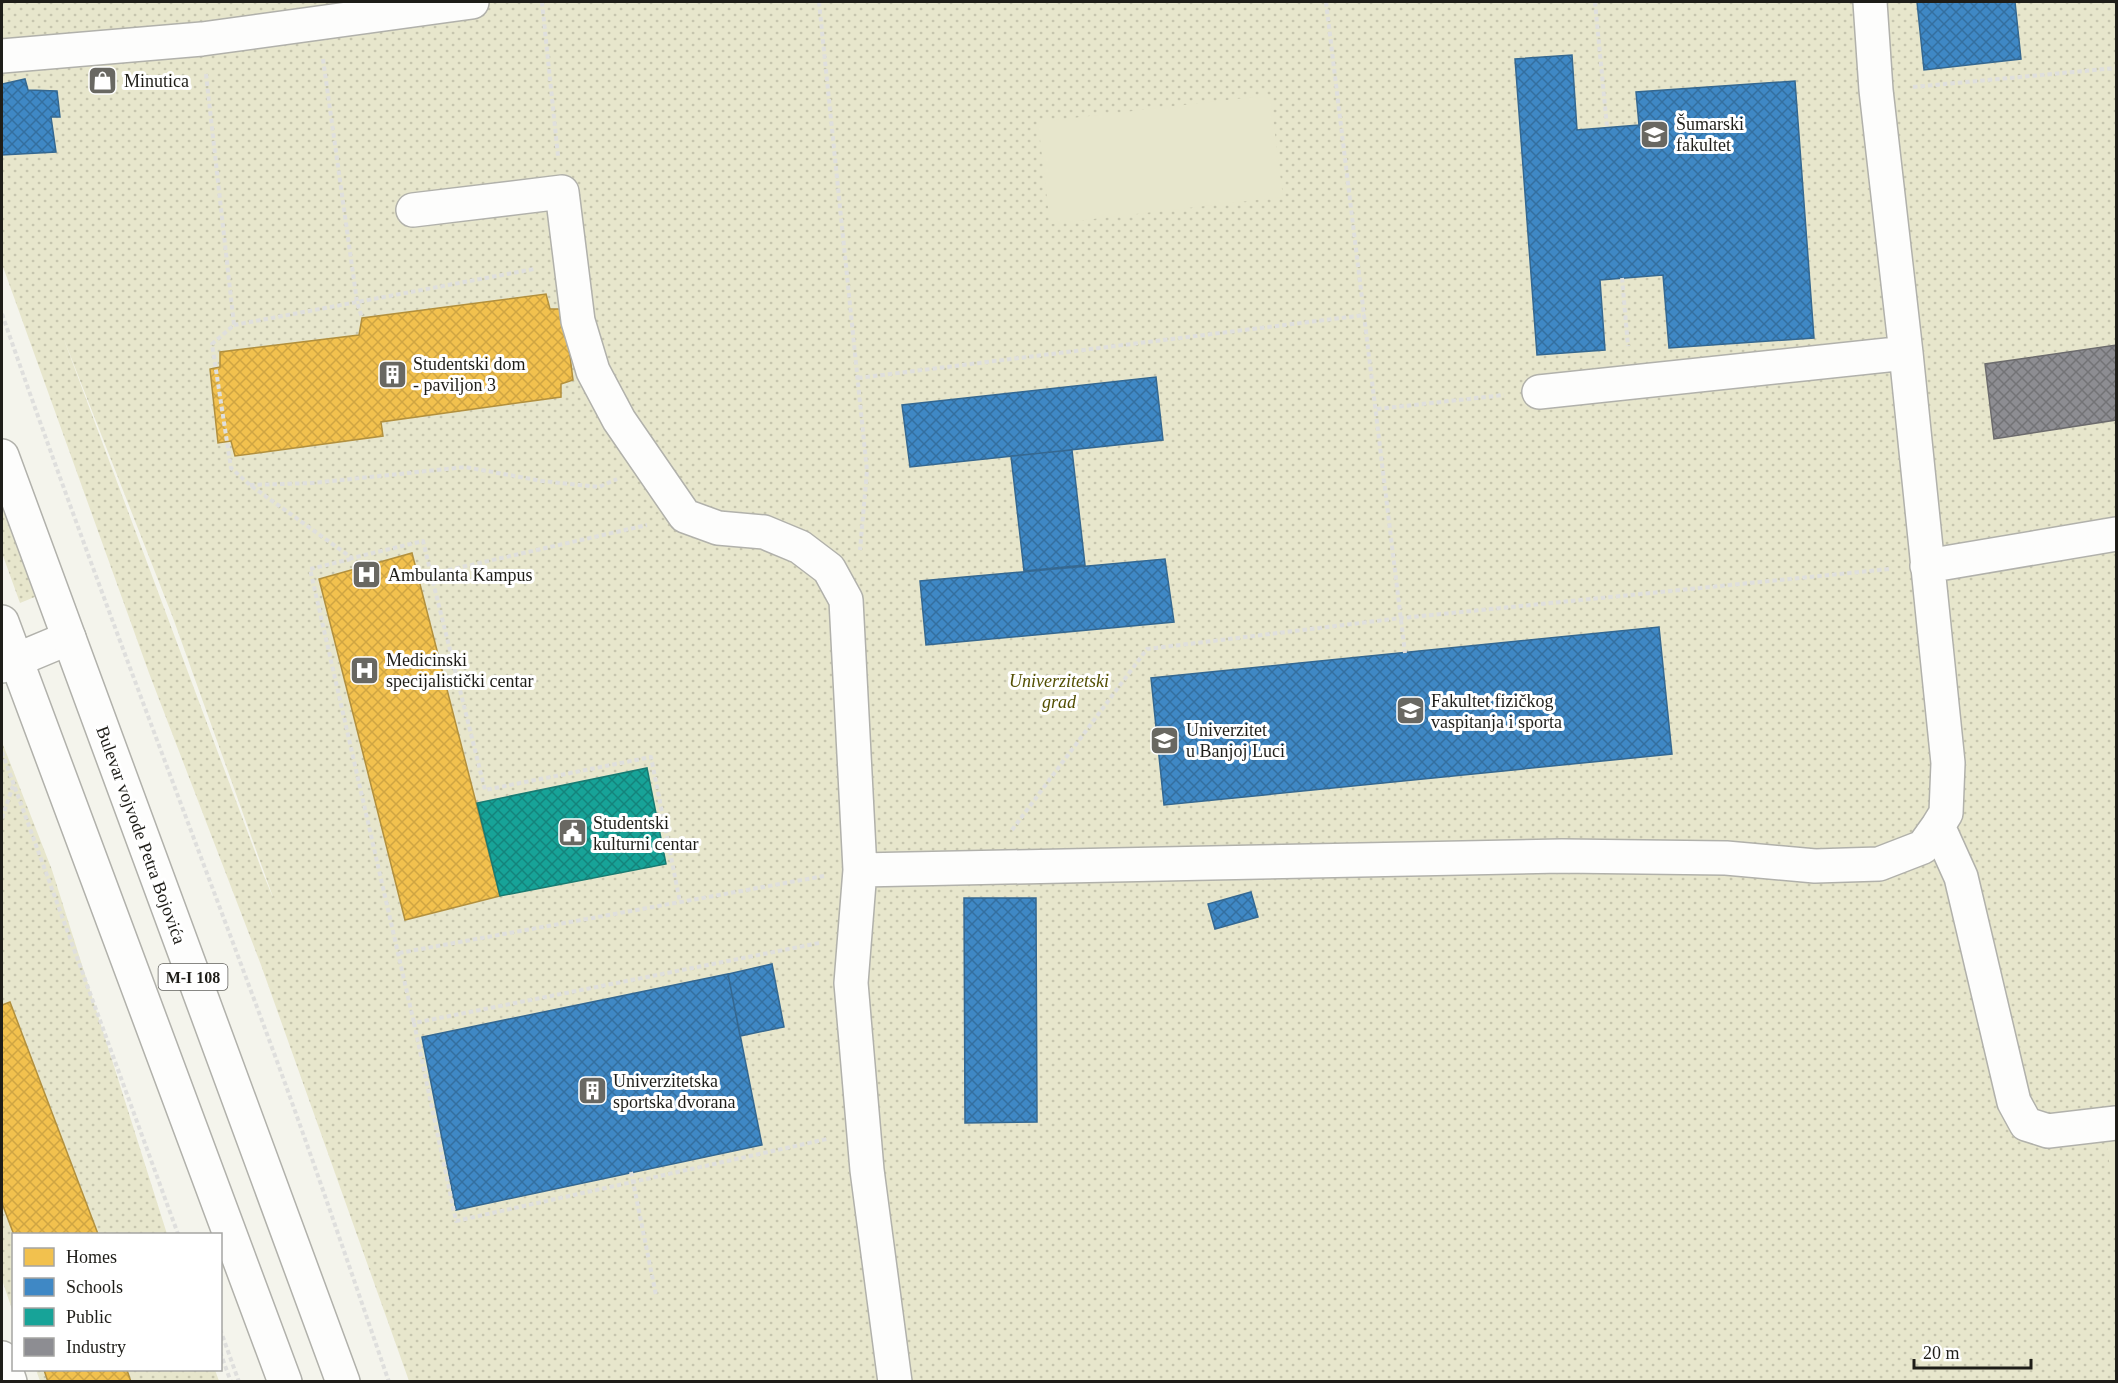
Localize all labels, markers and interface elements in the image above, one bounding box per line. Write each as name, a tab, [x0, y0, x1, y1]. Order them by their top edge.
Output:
shop icon: Minutica	[87, 65, 119, 97]
place label: Minutica	[124, 71, 189, 91]
place label: Šumarski fakultet	[1676, 113, 1744, 155]
school or university icon: Šumarski fakultet	[1639, 118, 1671, 150]
place label: Studentski dom - paviljon 3	[413, 354, 526, 395]
building icon: Studentski dom - paviljon 3	[376, 358, 408, 390]
hospital icon: Ambulanta Kampus	[351, 559, 383, 591]
place label: Ambulanta Kampus	[388, 565, 532, 585]
place label: Medicinski specijalistički centar	[386, 650, 533, 691]
hospital icon: Medicinski specijalistički centar	[349, 654, 381, 686]
park label: Univerzitetski grad	[1009, 671, 1109, 712]
place label: Fakultet fizičkog vaspitanja i sporta	[1431, 691, 1562, 732]
school or university icon: Fakultet fizičkog vaspitanja i sporta	[1394, 695, 1426, 727]
place label: Univerzitet u Banjoj Luci	[1186, 720, 1285, 761]
street label: Bulevar vojvode Petra Bojovića	[92, 723, 190, 947]
school or university icon: Univerzitet u Banjoj Luci	[1149, 724, 1181, 756]
place label: Studentski kulturni centar	[593, 813, 698, 854]
public building icon: Studentski kulturni centar	[556, 817, 588, 849]
road number: M-I 108	[158, 964, 228, 990]
place label: Univerzitetska sportska dvorana	[613, 1071, 735, 1112]
building icon: Univerzitetska sportska dvorana	[576, 1075, 608, 1107]
legend	[12, 1233, 222, 1371]
text: Homes	[66, 1247, 117, 1267]
text: Schools	[66, 1277, 123, 1297]
text: Public	[66, 1307, 112, 1327]
scale bar	[1914, 1332, 2031, 1370]
text: Industry	[66, 1337, 126, 1357]
text: 20 m	[1923, 1343, 1960, 1363]

